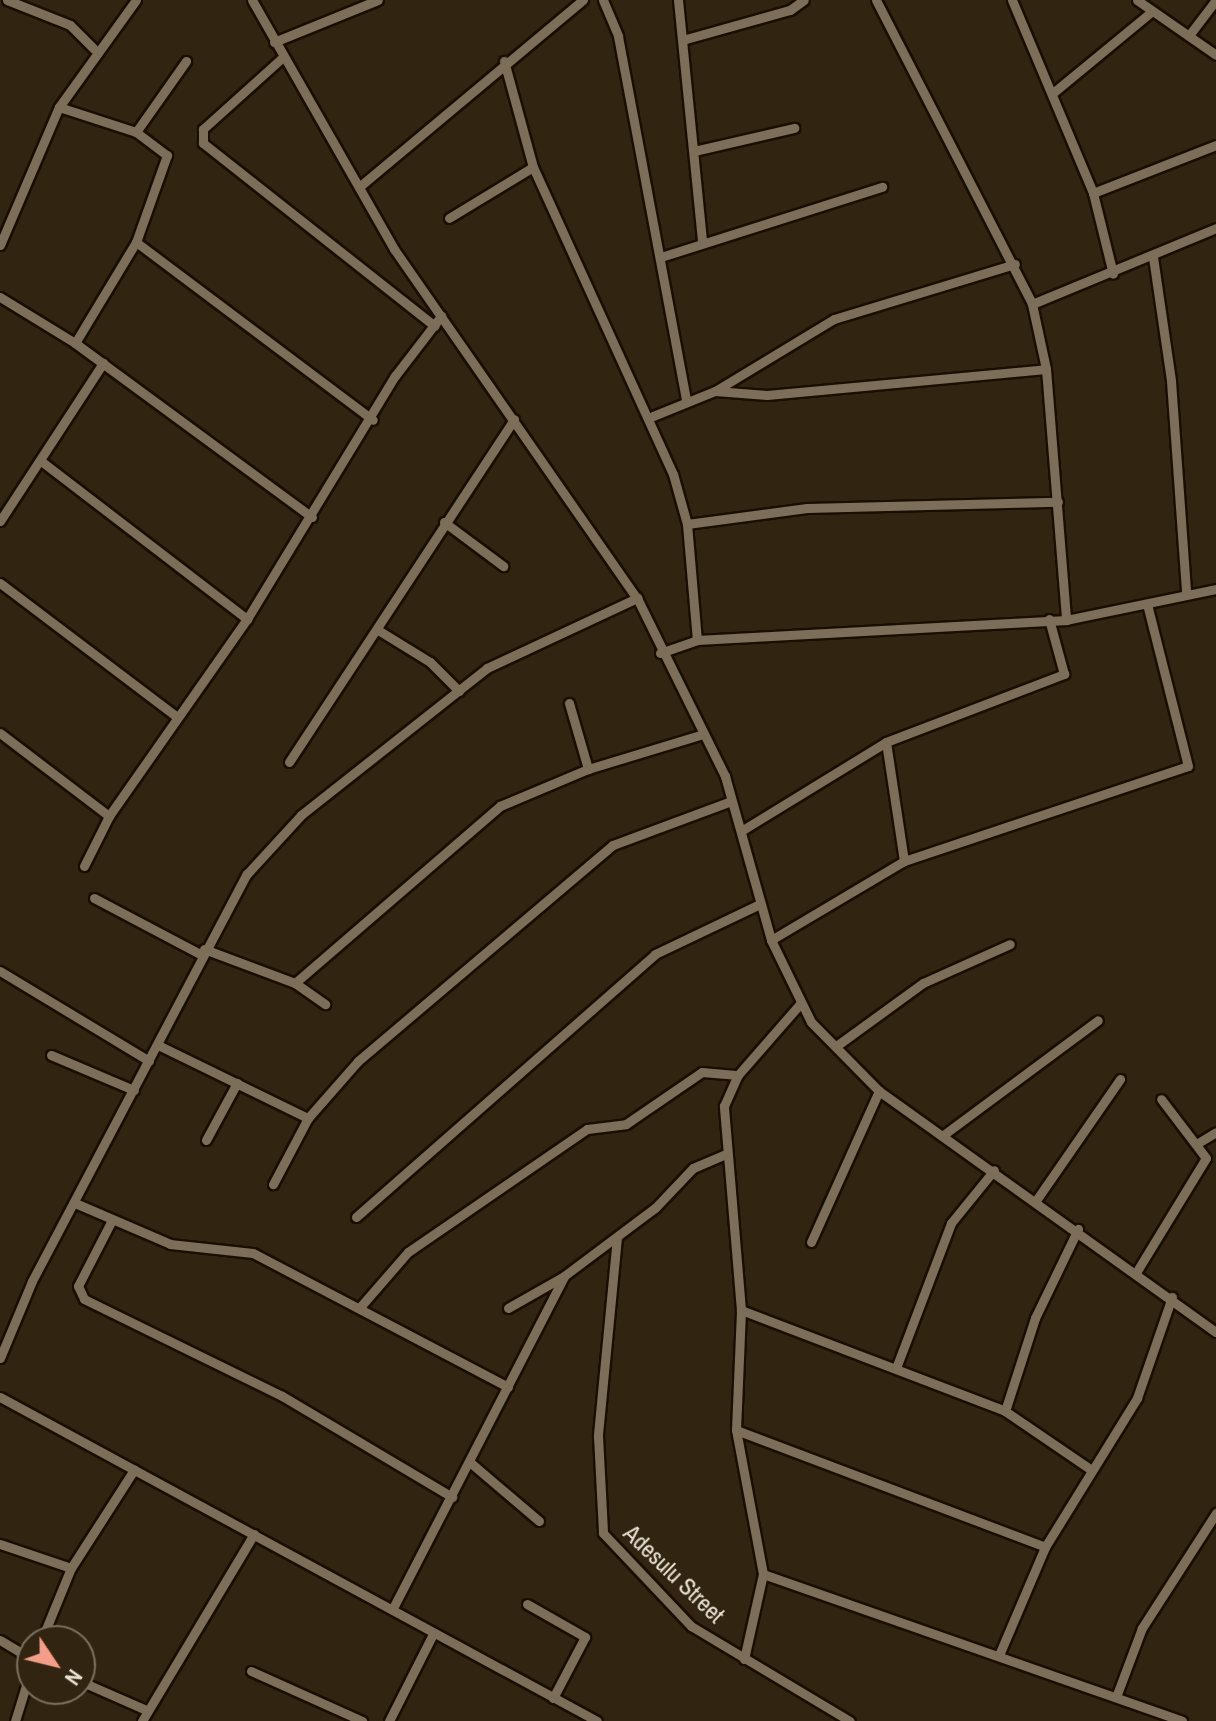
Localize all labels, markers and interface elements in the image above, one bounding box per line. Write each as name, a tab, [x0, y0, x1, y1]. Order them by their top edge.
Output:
street label: Adesulu Street	[618, 1519, 730, 1629]
north arrow	[16, 1625, 96, 1705]
text: N	[58, 1664, 90, 1692]

